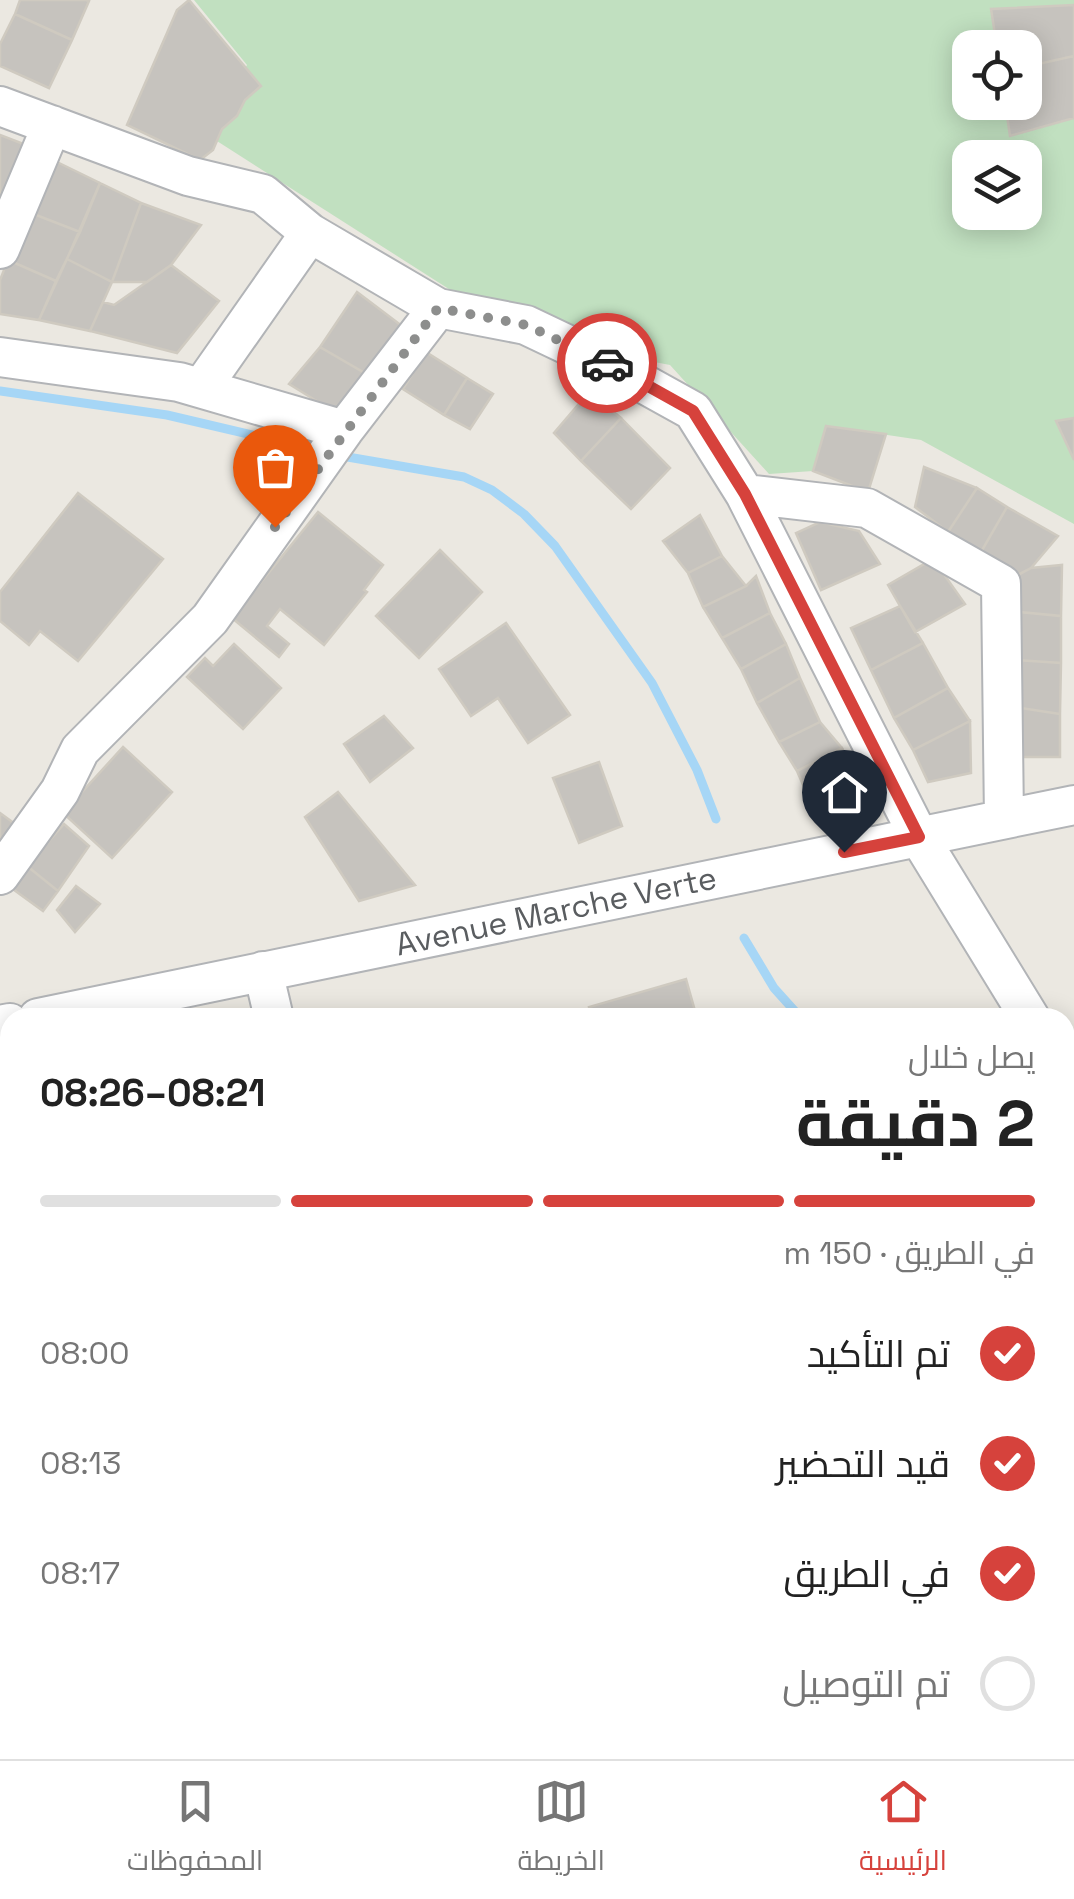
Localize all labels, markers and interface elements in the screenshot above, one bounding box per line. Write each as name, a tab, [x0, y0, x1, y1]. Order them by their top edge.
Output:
map controls	[952, 30, 1042, 230]
button: locate	[952, 30, 1042, 120]
button: layers	[952, 140, 1042, 230]
courier	[557, 313, 657, 413]
icon: car	[580, 336, 635, 391]
pin	[233, 425, 318, 528]
icon: bag	[248, 440, 303, 495]
pin	[802, 750, 887, 853]
icon: home	[817, 765, 872, 820]
street label: Avenue Marche Verte	[392, 857, 720, 965]
text: يصل خلال	[908, 1037, 1035, 1077]
text: 08:21–08:26	[40, 1069, 266, 1117]
text: 2 دقيقة	[796, 1082, 1035, 1165]
text: في الطريق · 150 m	[783, 1233, 1035, 1273]
icon: check	[980, 1326, 1035, 1381]
text: تم التأكيد	[807, 1330, 950, 1378]
text: 08:00	[40, 1333, 130, 1373]
icon: check	[980, 1436, 1035, 1491]
text: قيد التحضير	[776, 1440, 950, 1488]
text: 08:13	[40, 1443, 121, 1483]
icon: check	[980, 1546, 1035, 1601]
text: في الطريق	[783, 1550, 950, 1598]
text: 08:17	[40, 1553, 120, 1593]
text: تم التوصيل	[782, 1660, 950, 1708]
tab: المحفوظات	[127, 1774, 263, 1886]
tab: الخريطة	[518, 1774, 605, 1886]
tab: الرئيسية	[859, 1774, 947, 1886]

